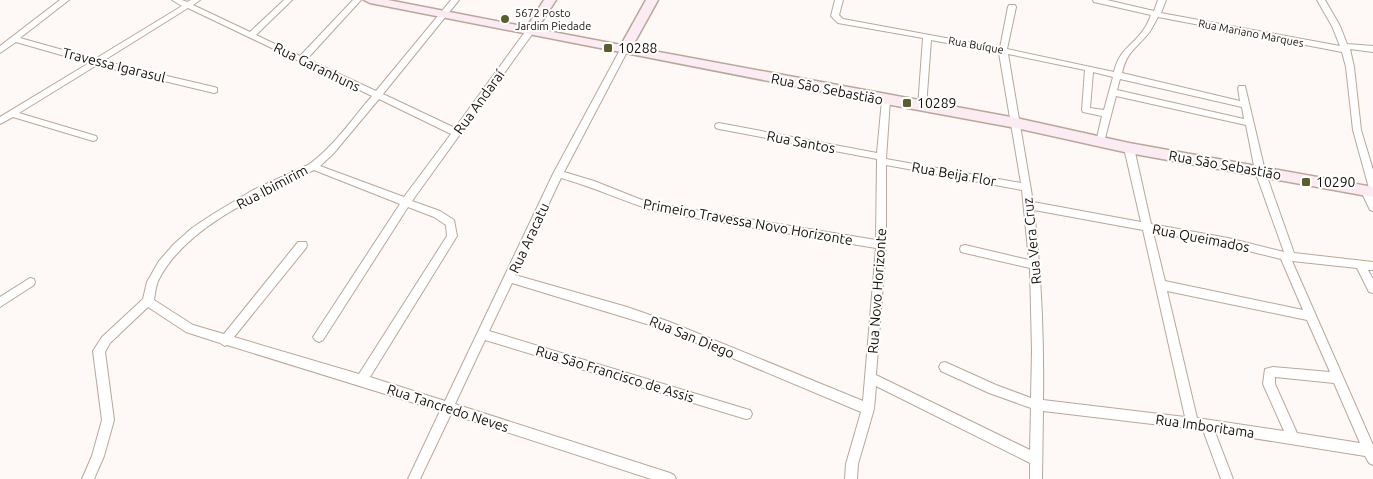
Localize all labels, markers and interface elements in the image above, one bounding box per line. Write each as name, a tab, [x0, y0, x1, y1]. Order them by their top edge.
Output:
place label: 5672 Posto Jardim Piedade	[515, 7, 591, 32]
marker: 5672 Posto Jardim Piedade	[499, 13, 511, 25]
street label: Rua Mariano Marques	[1197, 17, 1305, 49]
street label: Rua Buíque	[947, 34, 1005, 56]
street label: Rua Garanhuns	[271, 39, 363, 95]
place label: 10288	[618, 40, 658, 56]
marker: 10288	[602, 42, 614, 54]
street label: Travessa Igarasul	[61, 44, 168, 86]
street label: Rua Andaraí	[450, 66, 508, 137]
street label: Rua São Sebastião	[770, 70, 884, 108]
place label: 10289	[917, 95, 956, 111]
marker: 10289	[901, 97, 913, 109]
street label: Rua Santos	[765, 128, 837, 156]
street label: Rua São Sebastião	[1168, 147, 1282, 183]
street label: Rua Beija Flor	[911, 159, 998, 189]
street label: Rua Ibimirim	[234, 161, 310, 213]
place label: 10290	[1316, 174, 1356, 190]
marker: 10290	[1300, 176, 1312, 188]
street label: Primeiro Travessa Novo Horizonte	[642, 196, 854, 248]
street label: Rua Vera Cruz	[1019, 197, 1045, 285]
street label: Rua Aracatu	[506, 200, 552, 276]
street label: Rua Queimados	[1151, 221, 1251, 255]
street label: Rua Novo Horizonte	[865, 228, 889, 354]
street label: Rua San Diego	[647, 313, 737, 361]
street label: Rua São Francisco de Assis	[534, 342, 696, 406]
street label: Rua Tancredo Neves	[385, 381, 511, 435]
street label: Rua Imboritama	[1154, 411, 1256, 441]

